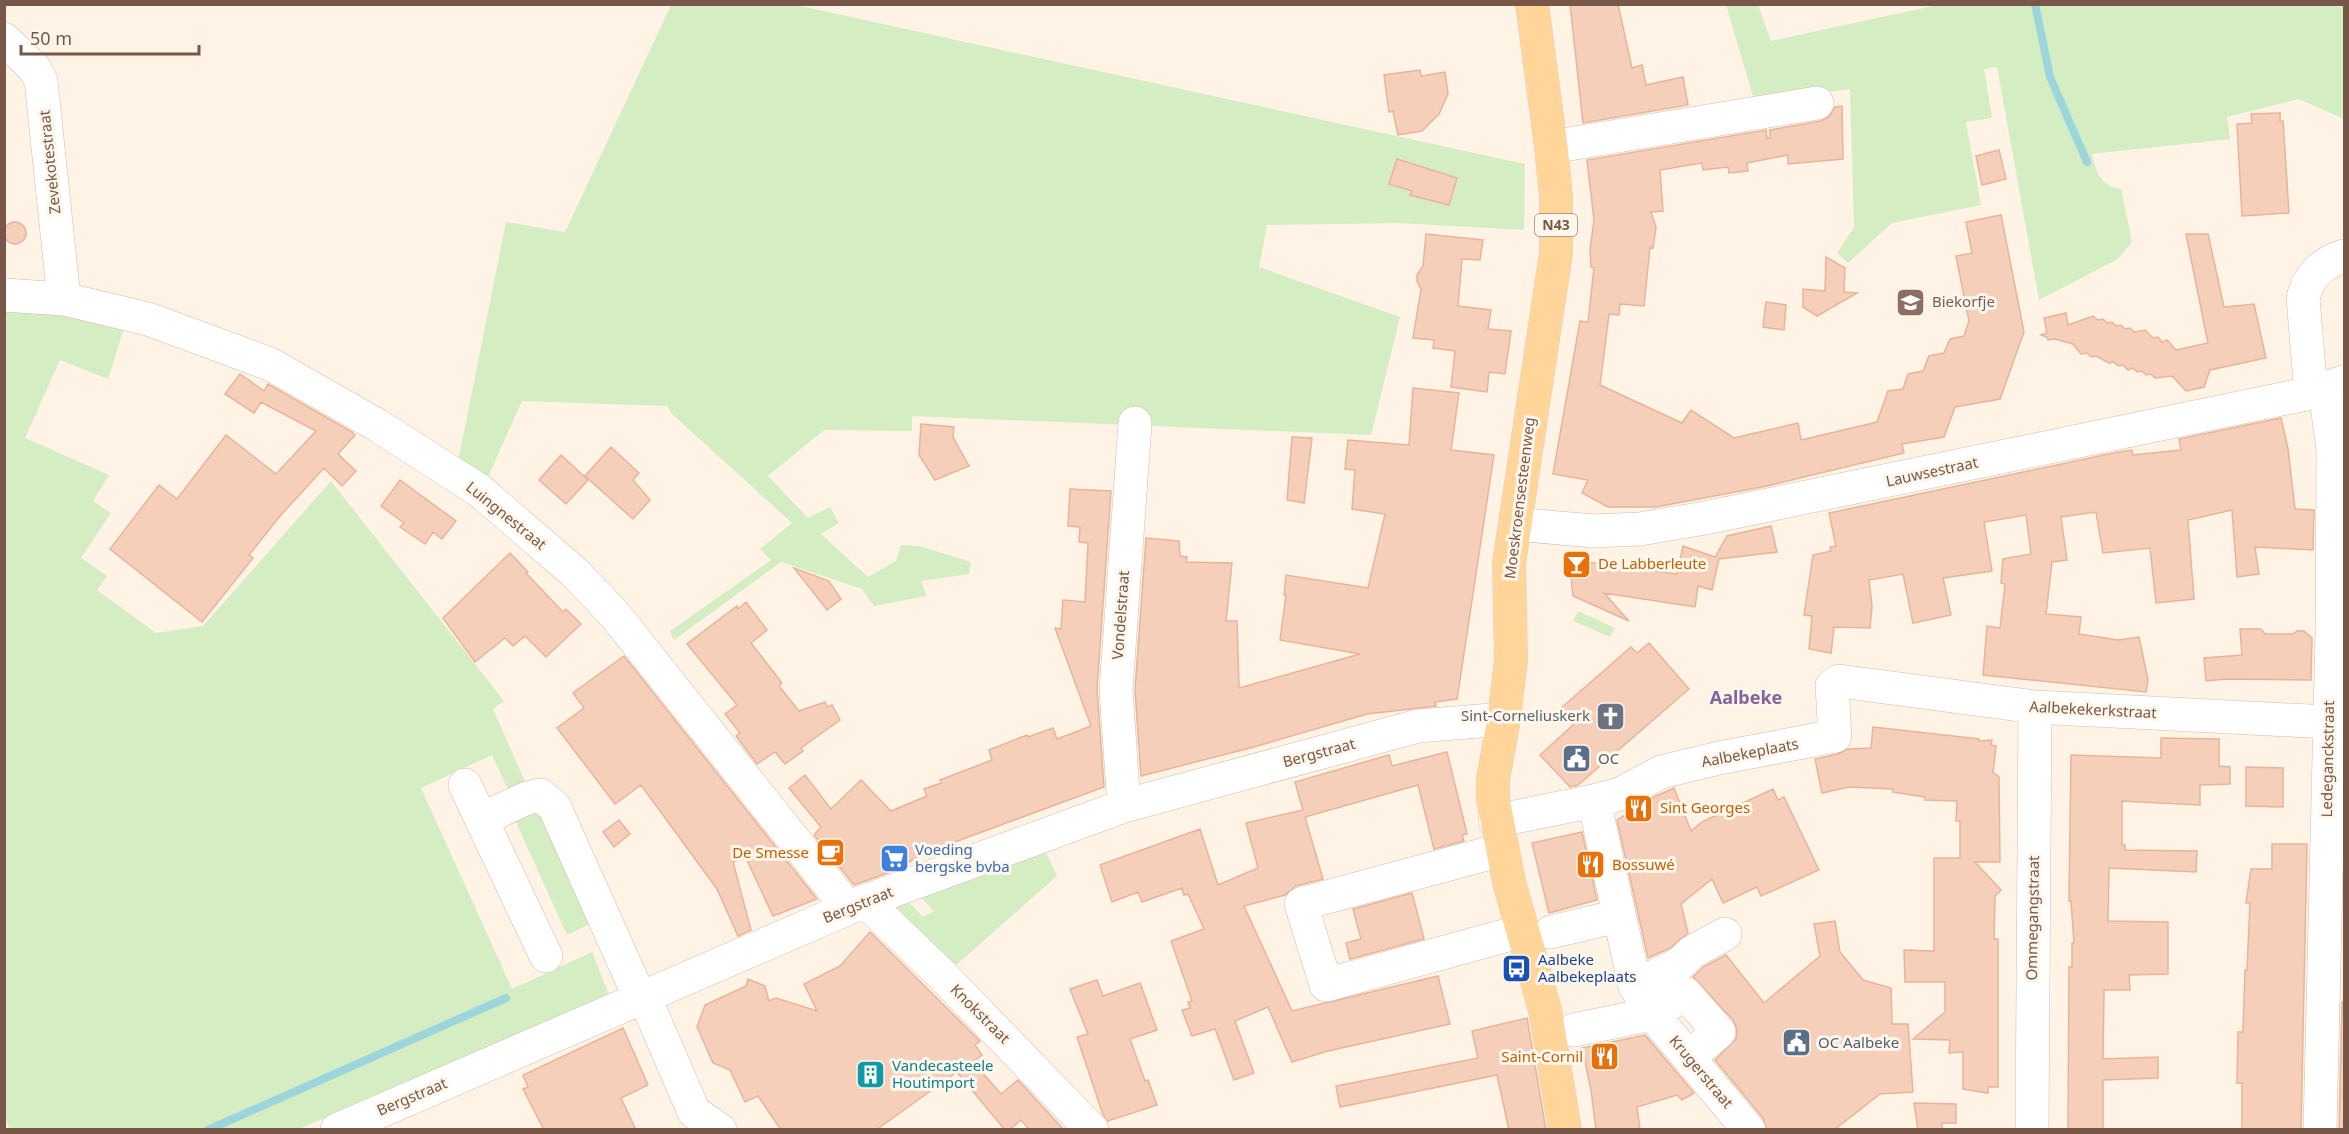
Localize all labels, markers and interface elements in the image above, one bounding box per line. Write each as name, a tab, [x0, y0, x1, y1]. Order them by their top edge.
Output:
scale bar	[21, 18, 200, 56]
text: 50 m	[30, 26, 72, 50]
street label: Zevekotestraat	[34, 109, 64, 215]
road number: N43	[1535, 214, 1577, 236]
school or university icon: Biekorfje	[1895, 286, 1927, 318]
place label: Biekorfje	[1932, 291, 1995, 311]
street label: Moeskroensesteenweg	[1499, 416, 1539, 580]
street label: Lauwsestraat	[1884, 451, 1980, 491]
street label: Luingnestraat	[462, 477, 551, 554]
bar icon: De Labberleute	[1561, 548, 1593, 580]
place label: De Labberleute	[1598, 553, 1706, 573]
street label: Vondelstraat	[1107, 569, 1133, 660]
district label: Aalbeke	[1710, 685, 1782, 709]
street label: Aalbekekerkstraat	[2029, 696, 2158, 722]
church icon: Sint-Corneliuskerk	[1595, 700, 1627, 732]
street label: Ledeganckstraat	[2316, 700, 2338, 818]
place label: Sint-Corneliuskerk	[1461, 705, 1590, 725]
street label: Bergstraat	[1280, 733, 1358, 771]
street label: Aalbekeplaats	[1700, 733, 1800, 771]
public building icon: OC	[1561, 743, 1593, 775]
place label: OC	[1598, 748, 1620, 768]
restaurant icon: Sint Georges	[1623, 792, 1655, 824]
place label: Sint Georges	[1660, 797, 1750, 817]
cafe icon: De Smesse	[814, 837, 846, 869]
place label: Voeding bergske bvba	[915, 839, 1010, 876]
place label: De Smesse	[732, 842, 809, 862]
supermarket icon: Voeding bergske bvba	[878, 843, 910, 875]
restaurant icon: Bossuwé	[1575, 849, 1607, 881]
place label: Bossuwé	[1612, 854, 1675, 874]
street label: Ommegangstraat	[2021, 855, 2043, 981]
street label: Bergstraat	[819, 881, 896, 927]
place label: Aalbeke Aalbekeplaats	[1538, 949, 1637, 986]
bus stop icon: Aalbeke Aalbekeplaats	[1501, 953, 1533, 985]
street label: Knokstraat	[947, 979, 1015, 1048]
public building icon: OC Aalbeke	[1781, 1027, 1813, 1059]
street label: Krugerstraat	[1665, 1031, 1739, 1112]
place label: OC Aalbeke	[1818, 1032, 1899, 1052]
restaurant icon: Saint-Cornil	[1588, 1041, 1620, 1073]
place label: Saint-Cornil	[1501, 1046, 1583, 1066]
place label: Vandecasteele Houtimport	[892, 1055, 994, 1092]
building icon: Vandecasteele Houtimport	[855, 1059, 887, 1091]
street label: Bergstraat	[374, 1072, 450, 1120]

